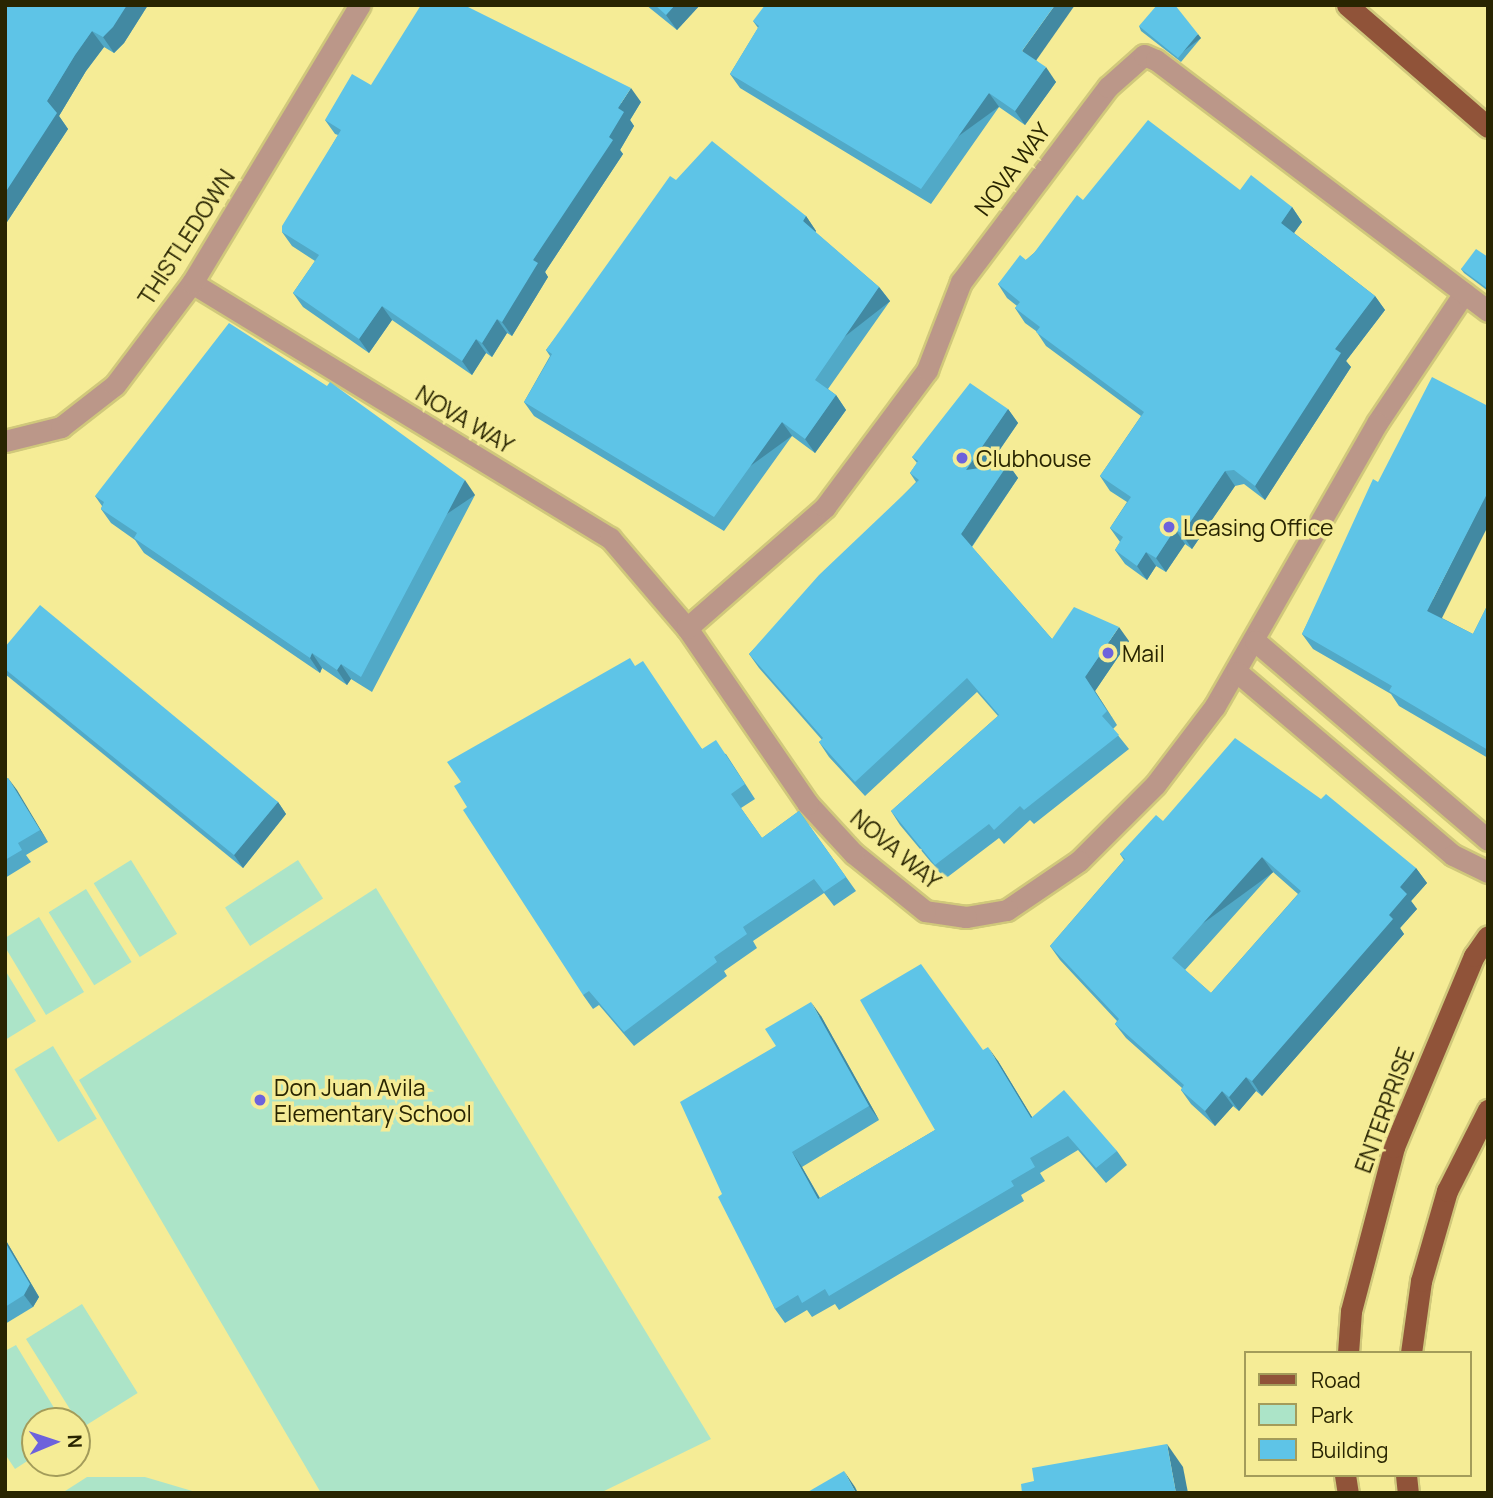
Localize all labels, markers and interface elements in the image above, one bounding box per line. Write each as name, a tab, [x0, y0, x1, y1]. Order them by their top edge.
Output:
street label: NOVA WAY	[968, 117, 1056, 221]
street label: THISTLEDOWN	[132, 164, 240, 310]
street label: NOVA WAY	[411, 379, 519, 459]
place label: Clubhouse	[976, 444, 1092, 472]
marker: Clubhouse	[954, 450, 970, 466]
place label: Leasing Office	[1183, 513, 1333, 541]
marker: Leasing Office	[1161, 519, 1177, 535]
place label: Mail	[1122, 639, 1165, 667]
marker: Mail	[1100, 645, 1116, 661]
street label: NOVA WAY	[845, 803, 947, 895]
street label: ENTERPRISE	[1349, 1044, 1419, 1176]
place label: Don Juan Avila Elementary School	[274, 1073, 472, 1127]
marker: Don Juan Avila Elementary School	[252, 1092, 268, 1108]
legend	[1244, 1351, 1472, 1477]
text: Road	[1311, 1366, 1361, 1394]
text: Park	[1311, 1401, 1353, 1429]
north arrow	[21, 1407, 91, 1477]
text: N	[62, 1434, 88, 1449]
text: Building	[1311, 1436, 1388, 1464]

